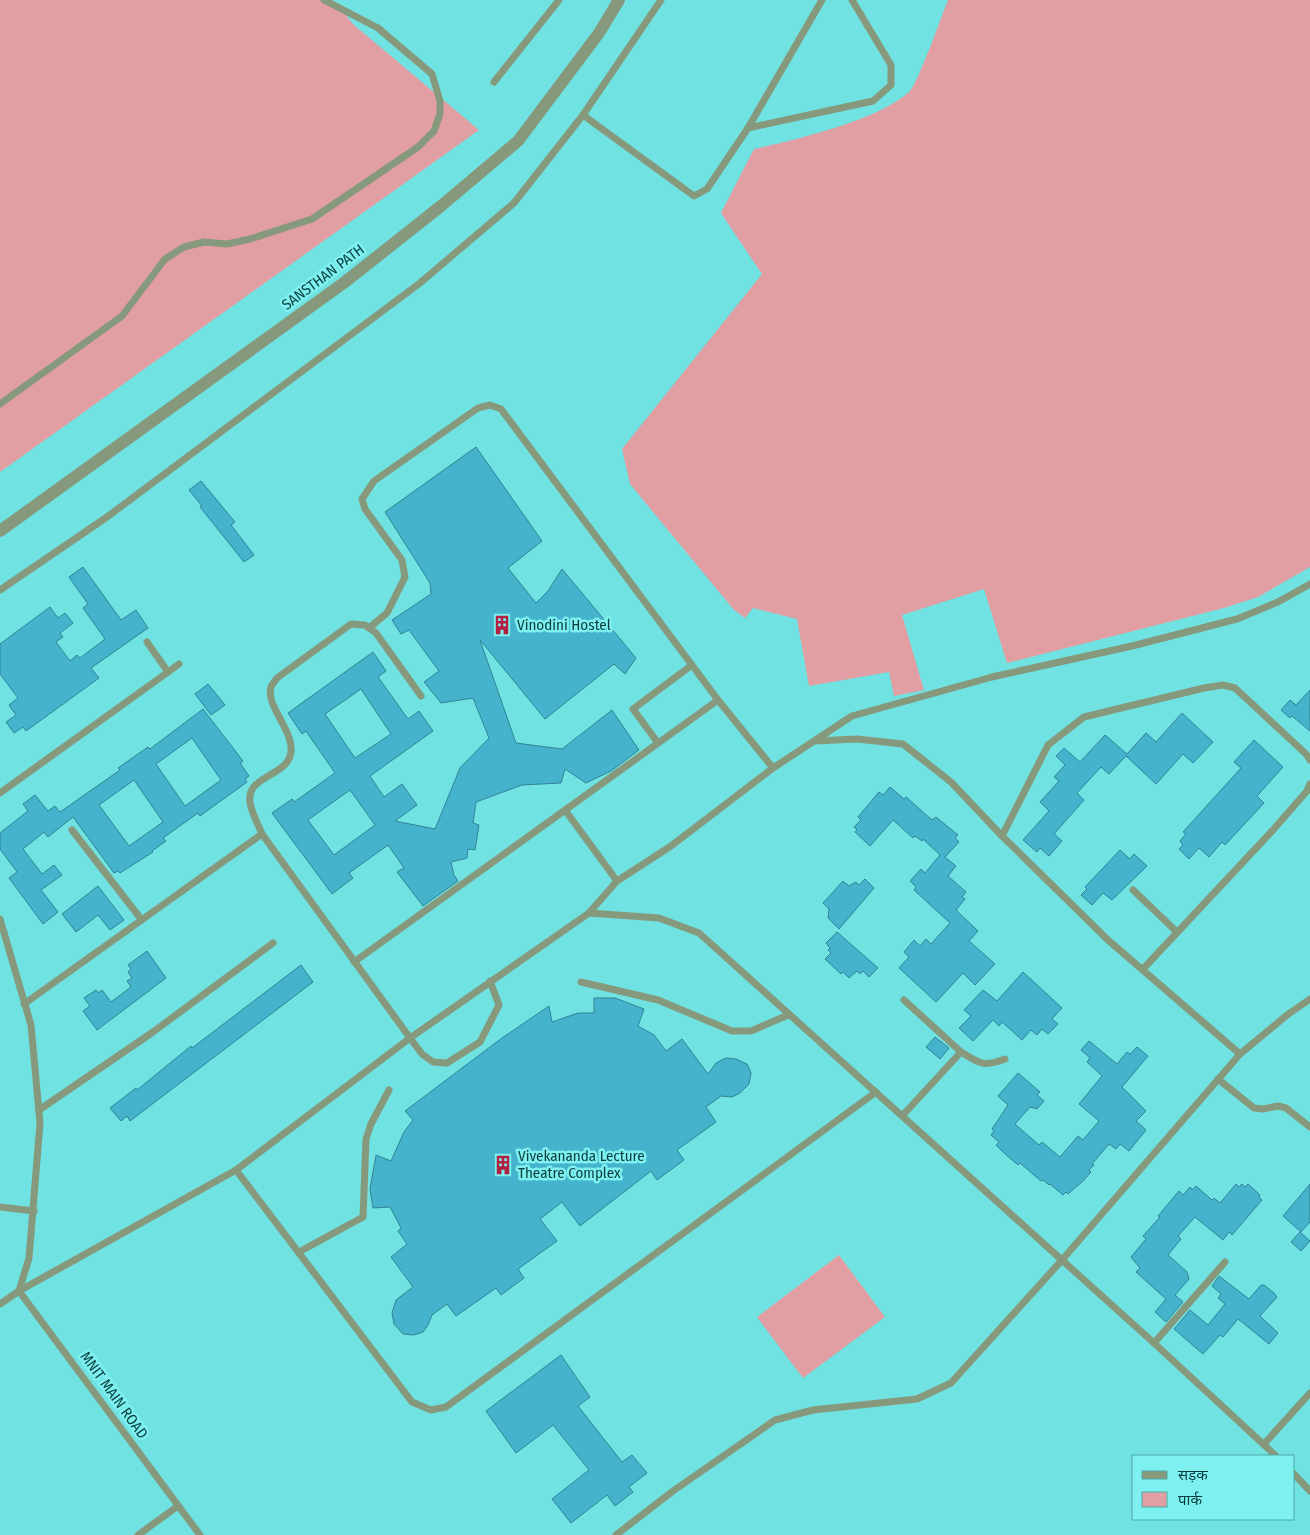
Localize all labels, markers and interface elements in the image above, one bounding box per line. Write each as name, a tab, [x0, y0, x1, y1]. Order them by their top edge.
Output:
street label: SANSTHAN PATH	[278, 240, 368, 314]
building icon: Vinodini Hostel	[491, 614, 513, 636]
place label: Vinodini Hostel	[517, 616, 611, 634]
place label: Vivekananda Lecture Theatre Complex	[518, 1147, 645, 1182]
building icon: Vivekananda Lecture Theatre Complex	[492, 1154, 514, 1176]
street label: MNIT MAIN ROAD	[76, 1348, 152, 1442]
legend	[1132, 1455, 1295, 1520]
text: सड़क	[1178, 1466, 1208, 1484]
text: पार्क	[1178, 1491, 1202, 1509]

